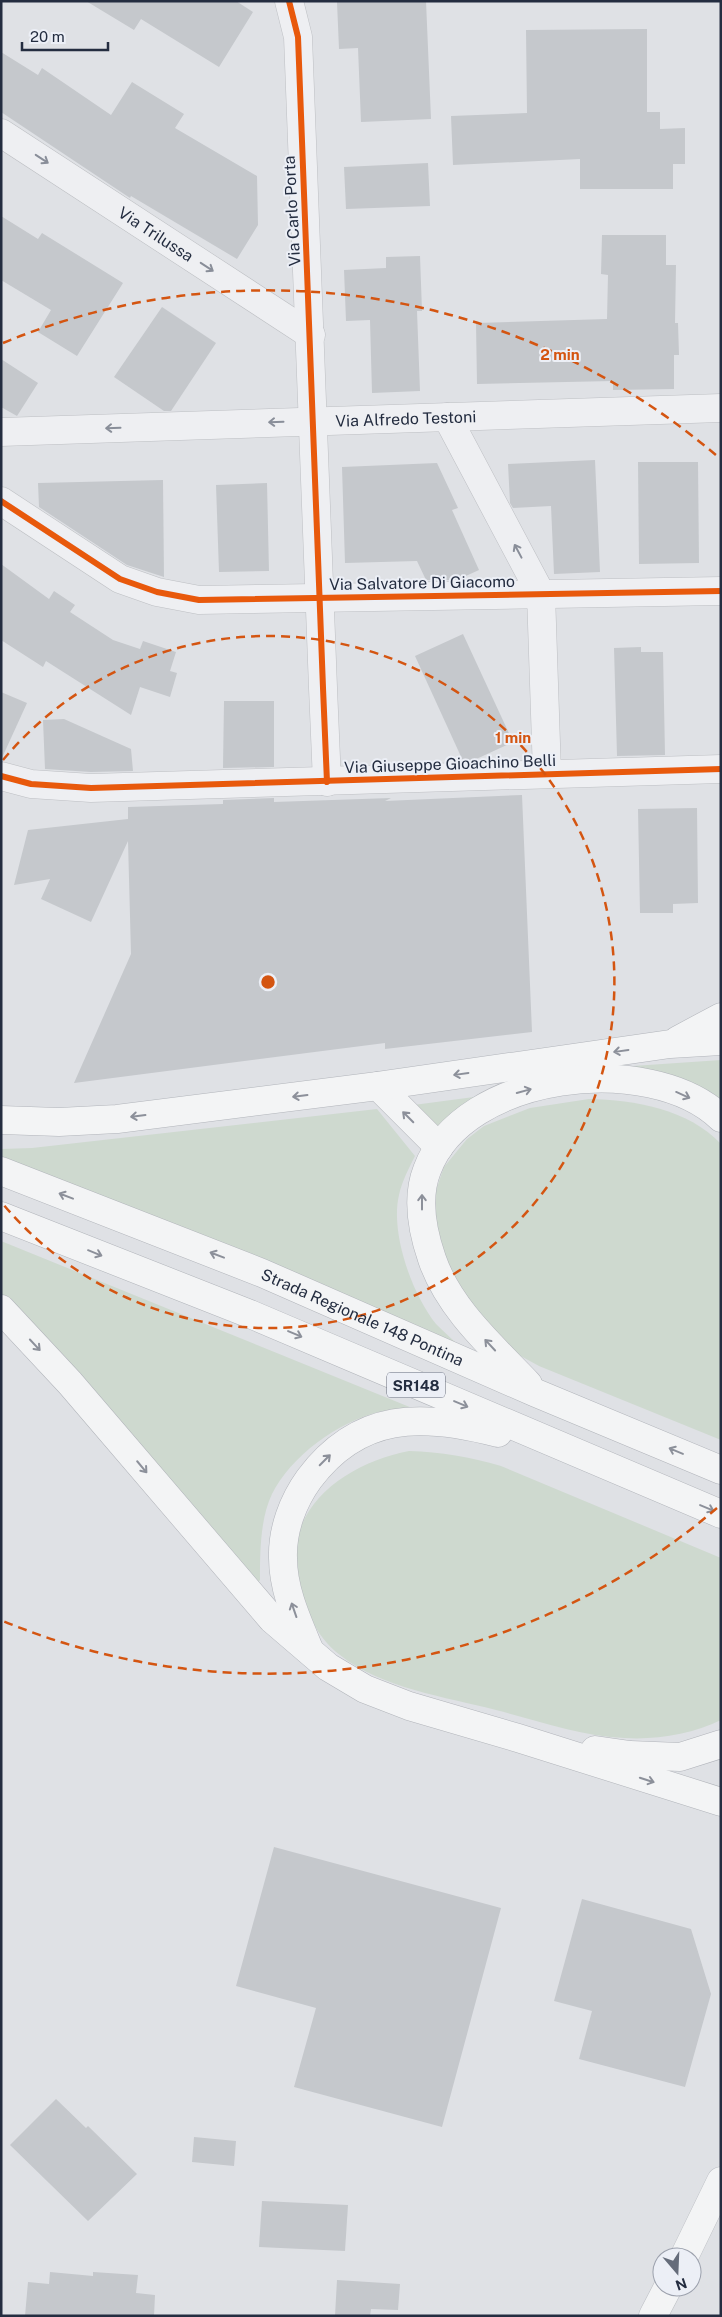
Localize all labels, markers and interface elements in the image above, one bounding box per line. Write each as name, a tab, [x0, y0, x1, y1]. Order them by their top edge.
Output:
scale bar	[22, 20, 109, 52]
text: 20 m	[30, 28, 65, 45]
one-way arrow	[35, 154, 49, 165]
street label: Via Carlo Porta	[280, 155, 304, 267]
street label: Via Trilussa	[115, 203, 197, 265]
one-way arrow	[200, 262, 214, 272]
text: 2 min	[540, 346, 580, 363]
street label: Via Alfredo Testoni	[335, 407, 477, 430]
one-way arrow	[268, 417, 284, 427]
one-way arrow	[106, 424, 122, 433]
one-way arrow	[513, 543, 523, 558]
street label: Via Salvatore Di Giacomo	[329, 572, 515, 594]
text: 1 min	[495, 729, 531, 746]
street label: Via Giuseppe Gioachino Belli	[344, 751, 556, 777]
centre of rings	[259, 973, 277, 991]
one-way arrow	[614, 1047, 630, 1057]
one-way arrow	[453, 1069, 469, 1079]
one-way arrow	[515, 1086, 531, 1096]
one-way arrow	[292, 1091, 308, 1101]
one-way arrow	[675, 1091, 690, 1101]
one-way arrow	[402, 1110, 414, 1123]
one-way arrow	[131, 1111, 147, 1121]
one-way arrow	[59, 1191, 74, 1200]
one-way arrow	[417, 1195, 427, 1211]
one-way arrow	[87, 1249, 103, 1258]
one-way arrow	[210, 1250, 225, 1259]
street label: Strada Regionale 148 Pontina	[258, 1264, 467, 1370]
one-way arrow	[287, 1329, 302, 1339]
one-way arrow	[29, 1338, 41, 1351]
one-way arrow	[484, 1338, 496, 1351]
road number: SR148	[387, 1372, 445, 1398]
one-way arrow	[453, 1400, 468, 1410]
one-way arrow	[669, 1446, 684, 1456]
one-way arrow	[319, 1455, 331, 1467]
one-way arrow	[136, 1460, 147, 1473]
one-way arrow	[699, 1504, 714, 1514]
one-way arrow	[289, 1602, 298, 1618]
one-way arrow	[639, 1776, 655, 1786]
north arrow	[652, 2247, 702, 2297]
text: N	[673, 2275, 689, 2294]

